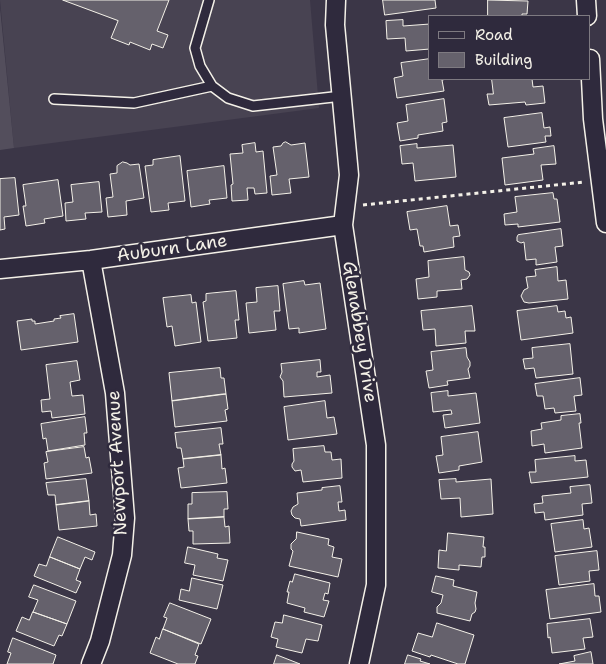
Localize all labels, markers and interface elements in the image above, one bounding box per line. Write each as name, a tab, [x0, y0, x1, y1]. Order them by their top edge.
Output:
legend	[428, 15, 591, 80]
text: Road	[475, 25, 513, 45]
text: Building	[475, 50, 532, 70]
street label: Auburn Lane	[115, 231, 229, 267]
street label: Glenabbey Drive	[337, 260, 381, 404]
street label: Newport Avenue	[103, 390, 133, 536]

